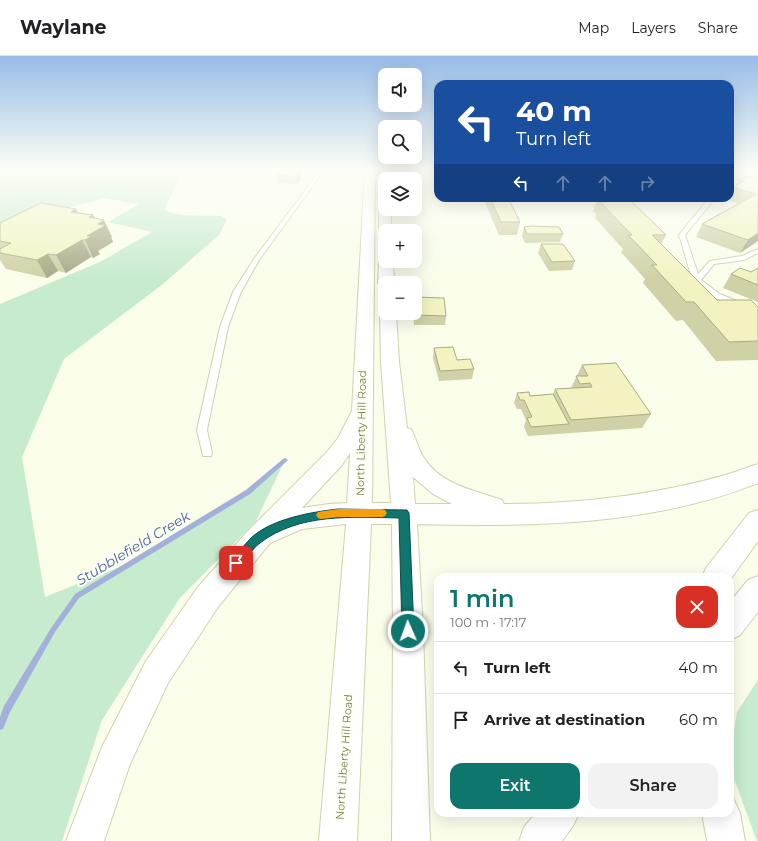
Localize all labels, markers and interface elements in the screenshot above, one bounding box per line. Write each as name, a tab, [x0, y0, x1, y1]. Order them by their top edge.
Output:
text: Waylane	[20, 16, 107, 39]
text: Map	[578, 19, 609, 37]
text: Layers	[631, 19, 676, 37]
text: Share	[698, 19, 738, 37]
map controls	[378, 68, 422, 320]
button: sound	[378, 68, 422, 112]
text: 40 m	[516, 94, 592, 128]
icon: left	[450, 96, 502, 148]
button: search	[378, 120, 422, 164]
text: Turn left	[516, 128, 591, 150]
button: layers	[378, 172, 422, 216]
icon: left	[510, 172, 532, 194]
icon: ahead	[552, 172, 574, 194]
icon: ahead	[594, 172, 616, 194]
icon: right	[636, 172, 658, 194]
button: +	[378, 224, 422, 268]
button: −	[378, 276, 422, 320]
street label: North Liberty Hill Road	[353, 370, 369, 496]
water label: Stubblefield Creek	[73, 507, 194, 589]
pin	[219, 546, 253, 580]
icon: arrive	[225, 552, 247, 574]
text: 1 min	[450, 584, 514, 613]
button: close	[676, 586, 718, 628]
position arrow	[387, 610, 429, 652]
text: 100 m · 17:17	[450, 614, 526, 630]
icon: left	[450, 657, 472, 679]
text: Turn left	[484, 658, 551, 677]
text: 40 m	[678, 658, 718, 677]
street label: North Liberty Hill Road	[333, 694, 355, 820]
icon: arrive	[450, 709, 472, 731]
text: Arrive at destination	[484, 710, 645, 729]
text: 60 m	[679, 710, 718, 729]
button: Exit	[450, 763, 580, 809]
button: Share	[588, 763, 718, 809]

